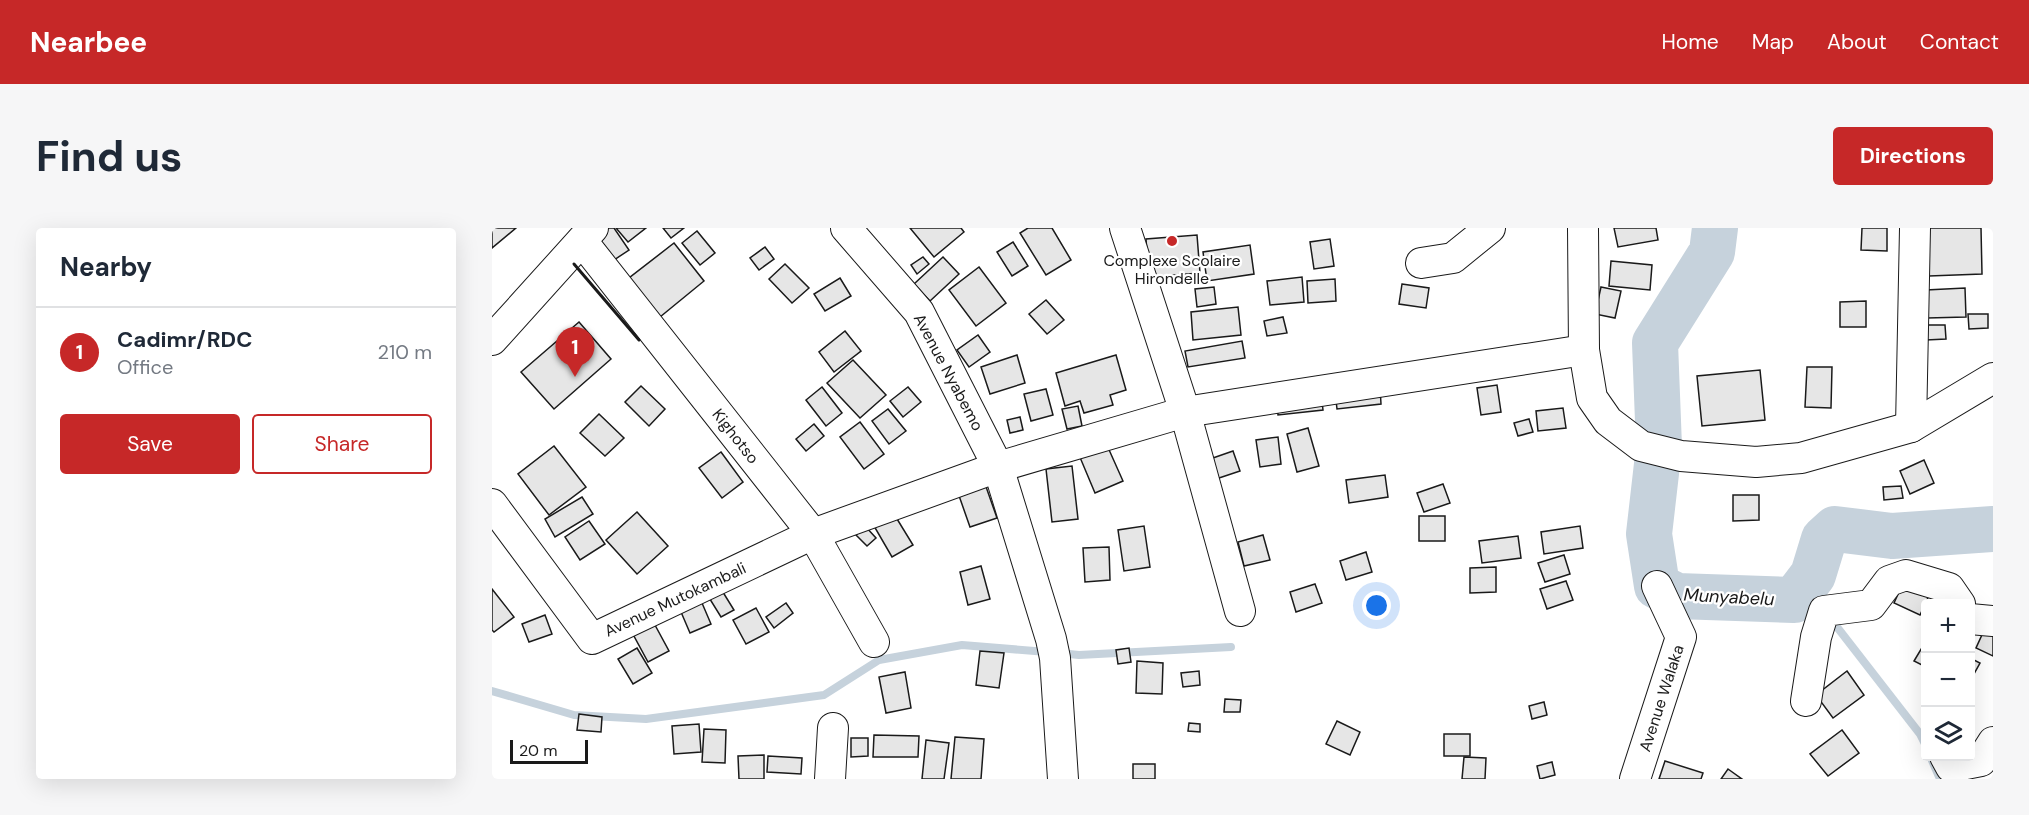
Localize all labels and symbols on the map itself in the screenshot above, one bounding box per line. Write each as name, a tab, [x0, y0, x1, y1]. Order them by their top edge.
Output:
marker: Complexe Scolaire Hirondelle	[1165, 234, 1179, 248]
place label: Complexe Scolaire Hirondelle	[1103, 250, 1241, 289]
street label: Avenue Nyabemo	[909, 310, 988, 434]
pin: 1	[556, 328, 595, 377]
street label: Kighotso	[708, 405, 764, 468]
street label: Avenue Mutokambali	[601, 557, 749, 641]
water label: Munyabelu	[1683, 583, 1775, 611]
your location	[1362, 591, 1391, 620]
street label: Avenue Walaka	[1634, 642, 1689, 754]
scale bar	[510, 737, 588, 764]

